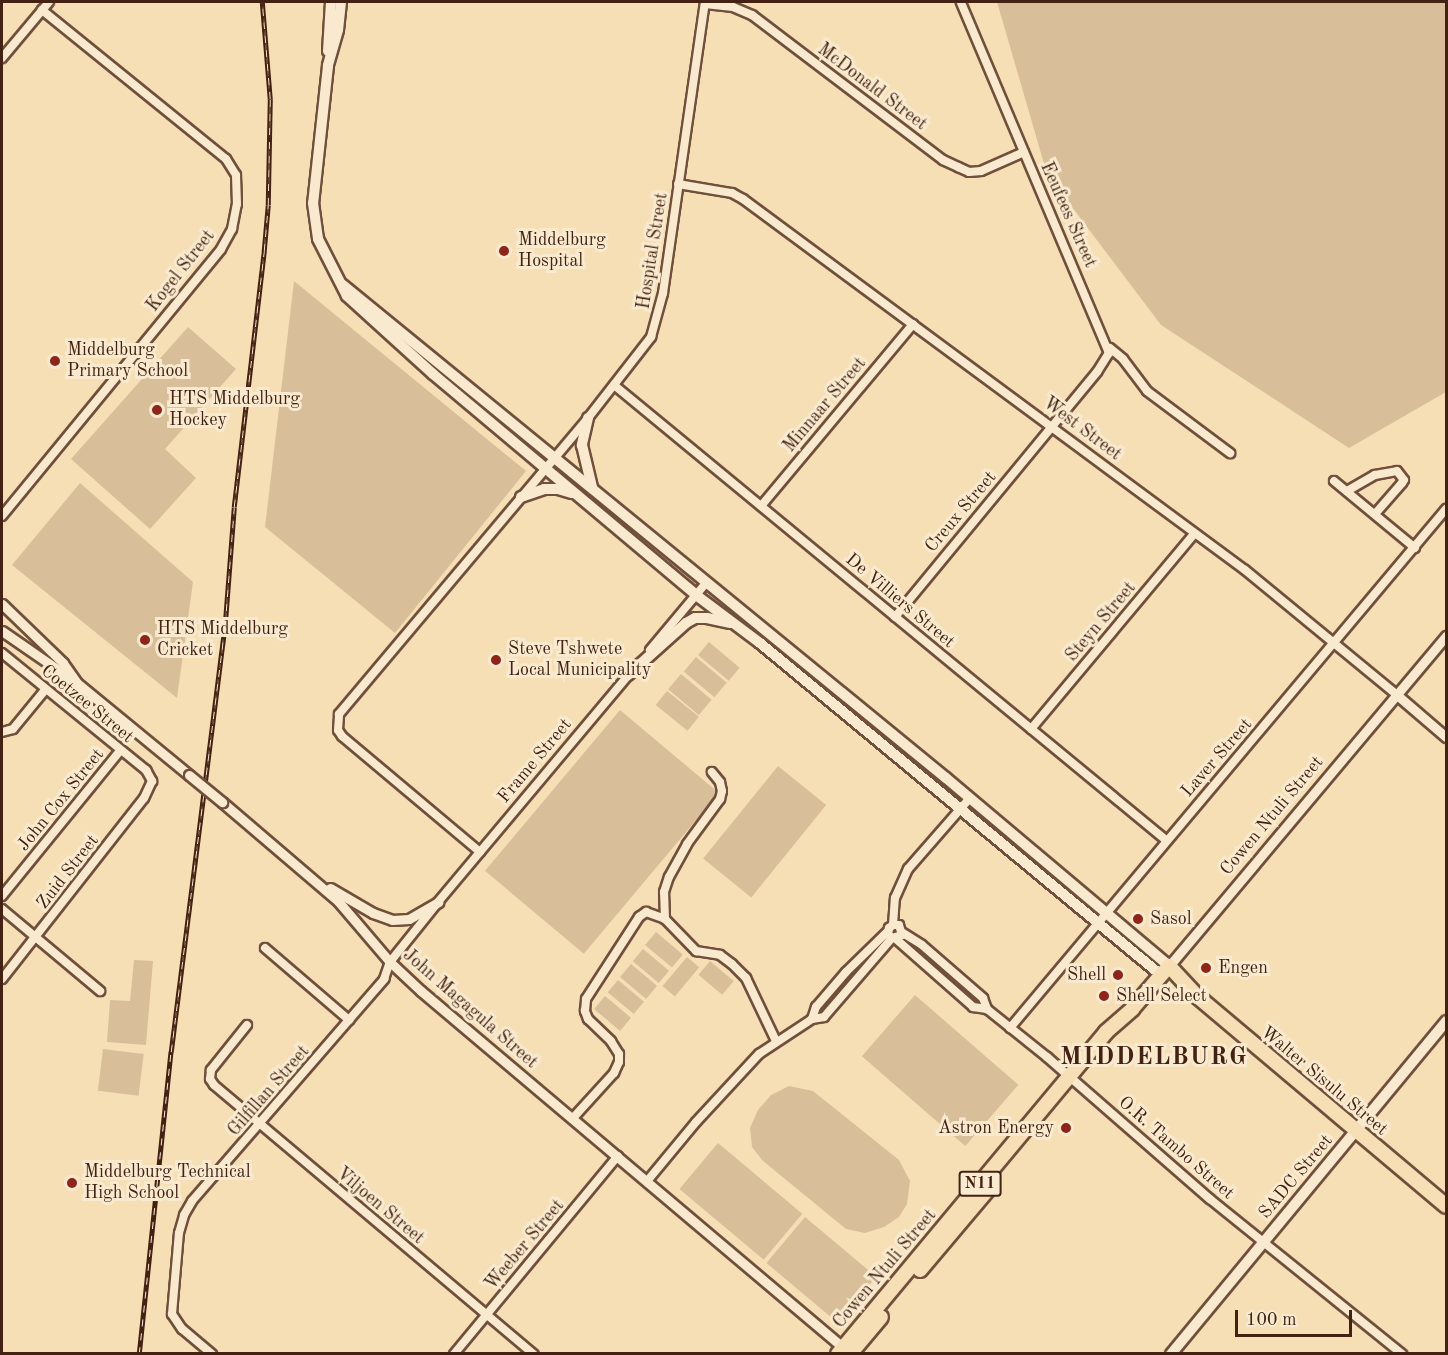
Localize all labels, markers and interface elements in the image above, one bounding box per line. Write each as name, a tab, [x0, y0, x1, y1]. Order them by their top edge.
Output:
street label: McDonald Street	[813, 39, 931, 135]
street label: Eeufees Street	[1035, 159, 1101, 271]
street label: Hospital Street	[633, 191, 673, 311]
street label: Kogel Street	[142, 226, 220, 316]
place label: Middelburg Hospital	[518, 230, 606, 272]
marker: Middelburg Hospital	[495, 242, 513, 260]
place label: Middelburg Primary School	[67, 340, 188, 382]
street label: Minnaar Street	[779, 353, 871, 457]
marker: Middelburg Primary School	[48, 354, 62, 368]
place label: HTS Middelburg Hockey	[169, 389, 300, 432]
street label: West Street	[1039, 393, 1125, 465]
marker: HTS Middelburg Hockey	[150, 403, 164, 417]
street label: Creux Street	[921, 467, 1001, 557]
street label: De Villiers Street	[841, 549, 959, 653]
street label: Steyn Street	[1061, 578, 1141, 666]
place label: HTS Middelburg Cricket	[157, 619, 288, 662]
marker: HTS Middelburg Cricket	[138, 633, 152, 647]
place label: Steve Tshwete Local Municipality	[508, 639, 651, 682]
marker: Steve Tshwete Local Municipality	[489, 653, 503, 667]
street label: Coetzee Street	[36, 660, 138, 748]
street label: Frame Street	[493, 714, 577, 808]
street label: Laver Street	[1177, 714, 1257, 802]
street label: John Cox Street	[13, 744, 109, 856]
street label: Cowen Ntuli Street	[1216, 752, 1328, 880]
street label: Zuid Street	[32, 831, 104, 913]
place label: Sasol	[1150, 908, 1192, 930]
marker: Sasol	[1131, 912, 1145, 926]
street label: John Magagula Street	[398, 945, 542, 1073]
place label: Engen	[1218, 957, 1268, 979]
marker: Engen	[1199, 961, 1213, 975]
place label: Shell	[1067, 964, 1106, 986]
marker: Shell	[1111, 968, 1125, 982]
place label: Shell Select	[1116, 985, 1207, 1007]
marker: Shell Select	[1097, 989, 1111, 1003]
street label: Walter Sisulu Street	[1256, 1022, 1392, 1140]
street label: Gilfillan Street	[224, 1041, 314, 1141]
district label: MIDDELBURG	[1060, 1045, 1248, 1073]
street label: O.R. Tambo Street	[1114, 1092, 1238, 1204]
place label: Astron Energy	[938, 1117, 1054, 1139]
marker: Astron Energy	[1059, 1121, 1073, 1135]
street label: SADC Street	[1255, 1130, 1337, 1224]
place label: Middelburg Technical High School	[84, 1162, 251, 1204]
street label: Viljoen Street	[332, 1163, 428, 1249]
road number: N11	[958, 1171, 1002, 1197]
marker: Middelburg Technical High School	[65, 1176, 79, 1190]
street label: Weeber Street	[481, 1195, 569, 1295]
street label: Cowen Ntuli Street	[829, 1205, 941, 1333]
scale bar	[1238, 1298, 1355, 1336]
text: 100 m	[1246, 1311, 1297, 1329]

